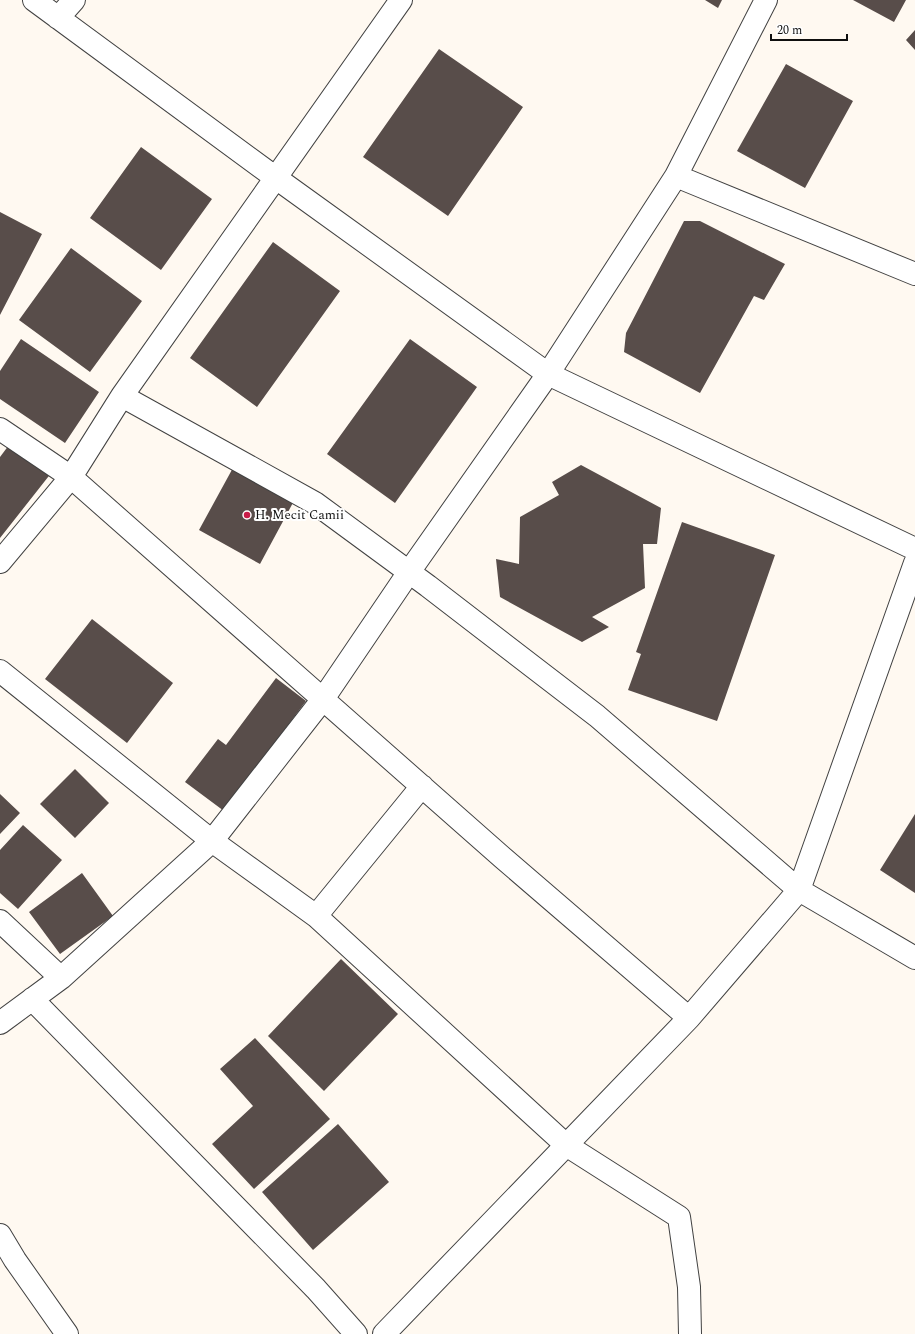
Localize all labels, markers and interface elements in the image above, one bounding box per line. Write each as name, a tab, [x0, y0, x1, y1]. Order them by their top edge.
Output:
scale bar	[771, 16, 847, 42]
text: 20 m	[777, 21, 802, 40]
place label: H. Mecit Camii	[255, 505, 344, 525]
marker: H. Mecit Camii	[242, 510, 252, 520]

